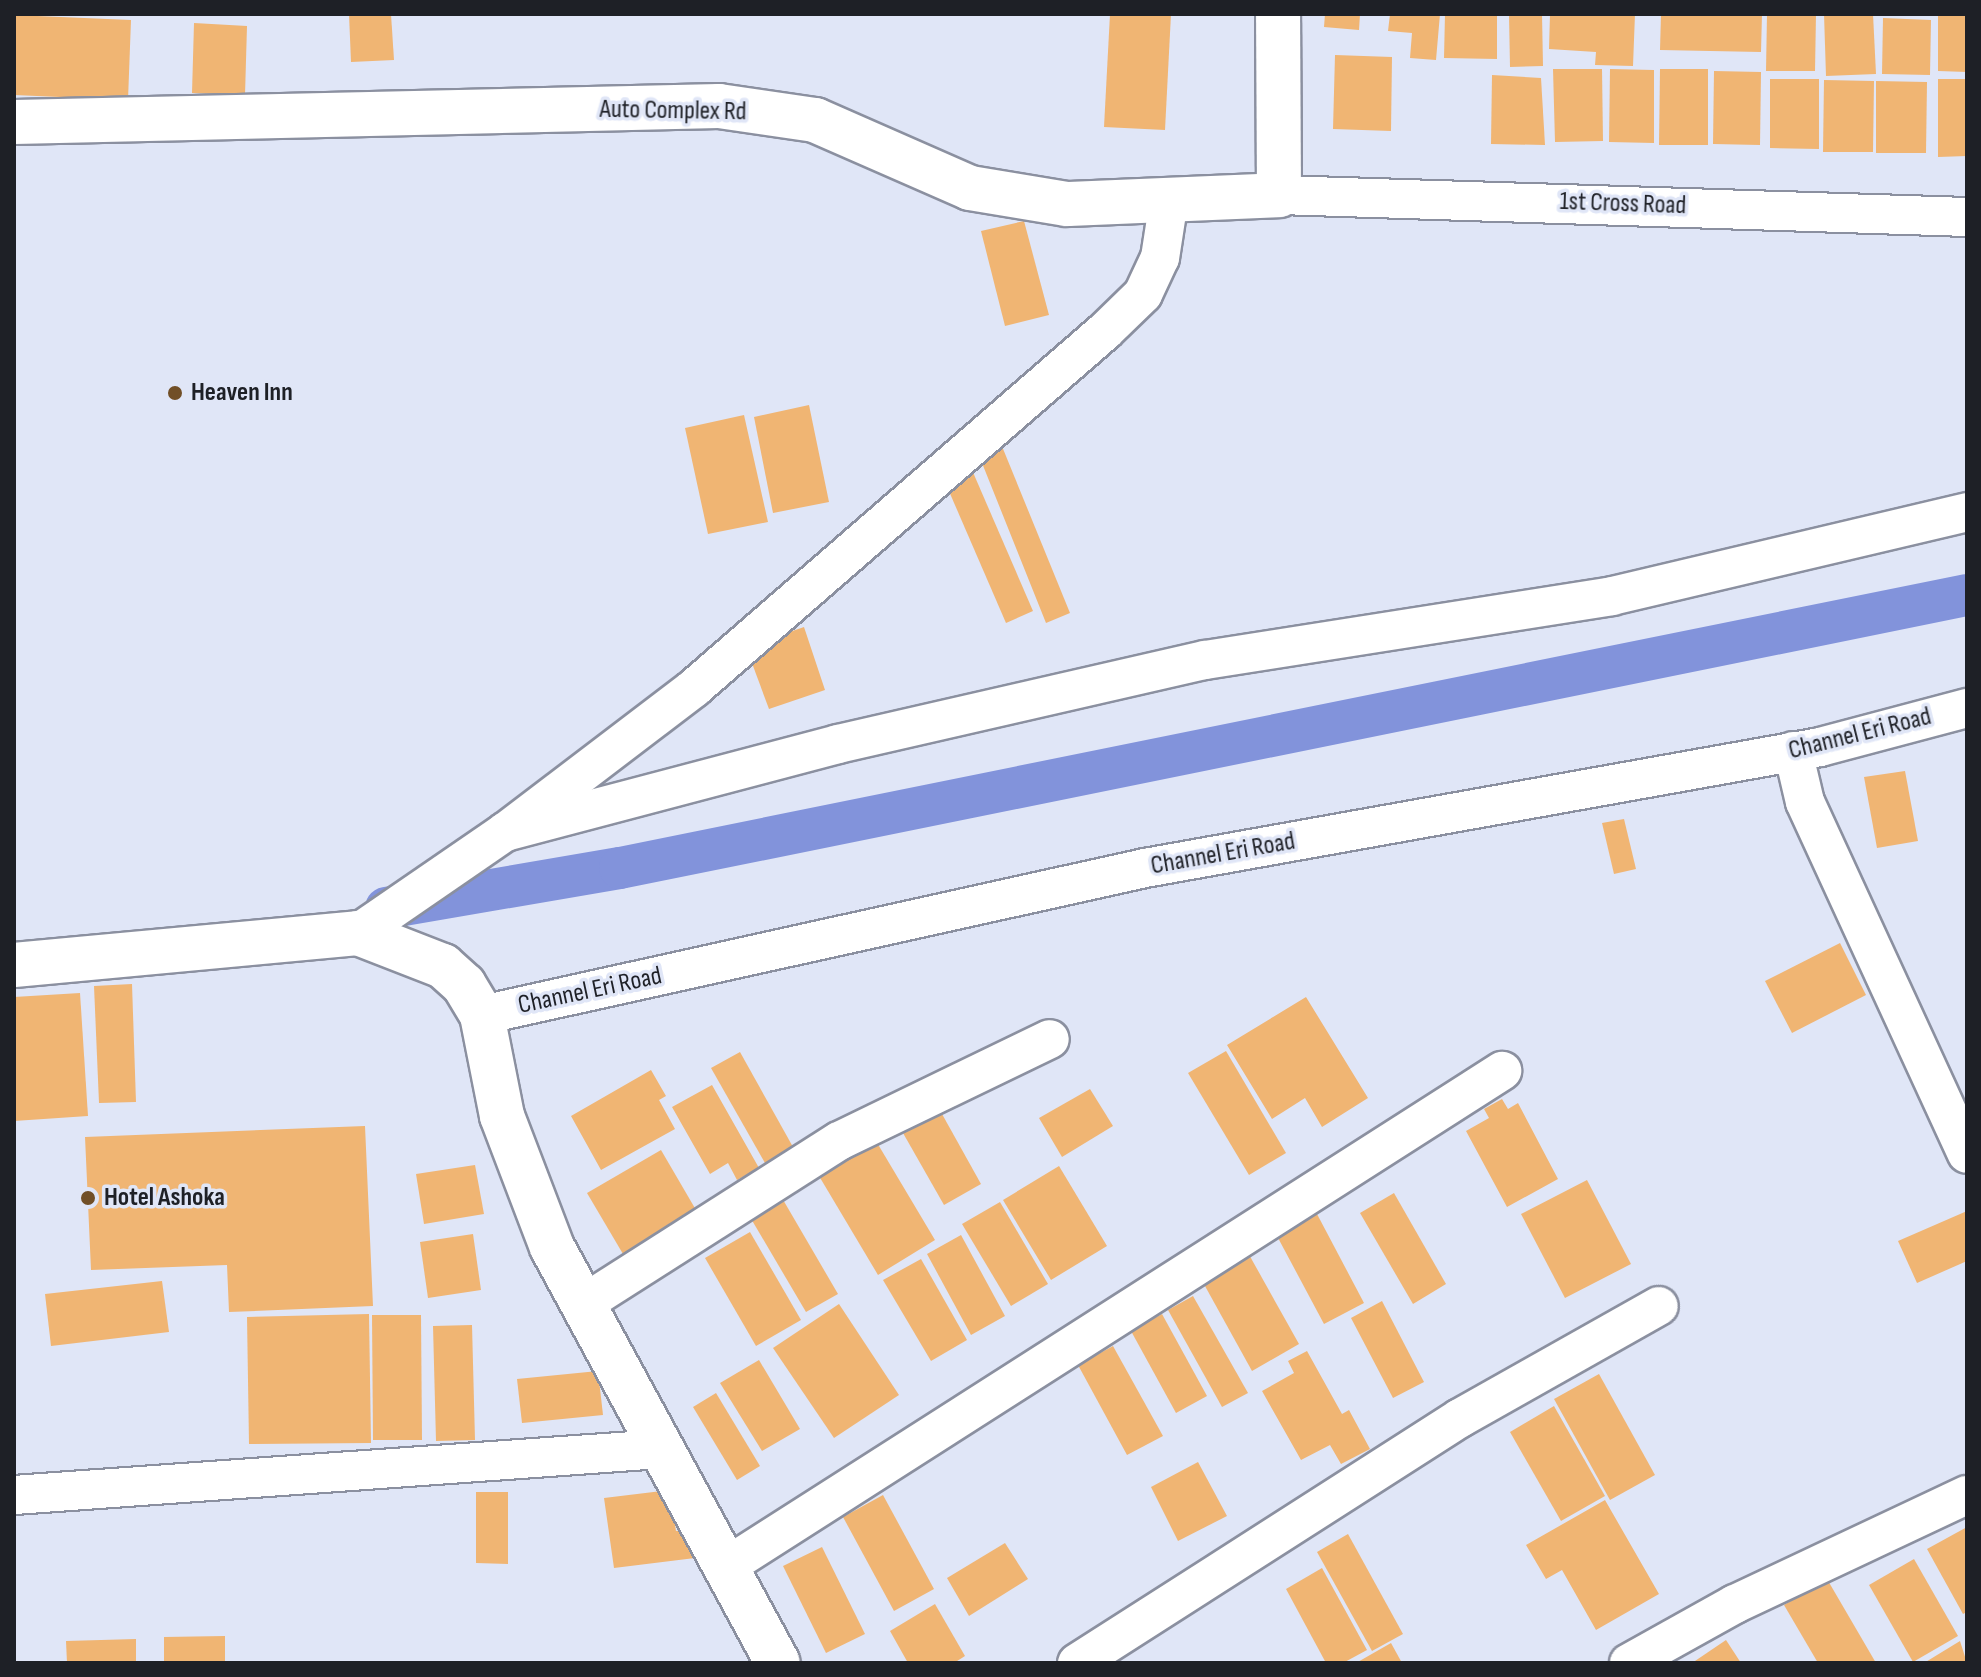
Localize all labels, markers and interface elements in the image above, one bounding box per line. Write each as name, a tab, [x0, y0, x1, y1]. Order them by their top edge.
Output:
street label: Auto Complex Rd	[599, 94, 747, 128]
street label: 1st Cross Road	[1559, 186, 1687, 222]
place label: Heaven Inn	[191, 377, 293, 409]
marker: Heaven Inn	[166, 384, 184, 402]
street label: Channel Eri Road	[1785, 701, 1935, 767]
street label: Channel Eri Road	[1148, 826, 1298, 882]
street label: Channel Eri Road	[515, 961, 665, 1021]
place label: Hotel Ashoka	[104, 1182, 225, 1214]
marker: Hotel Ashoka	[79, 1189, 97, 1207]

